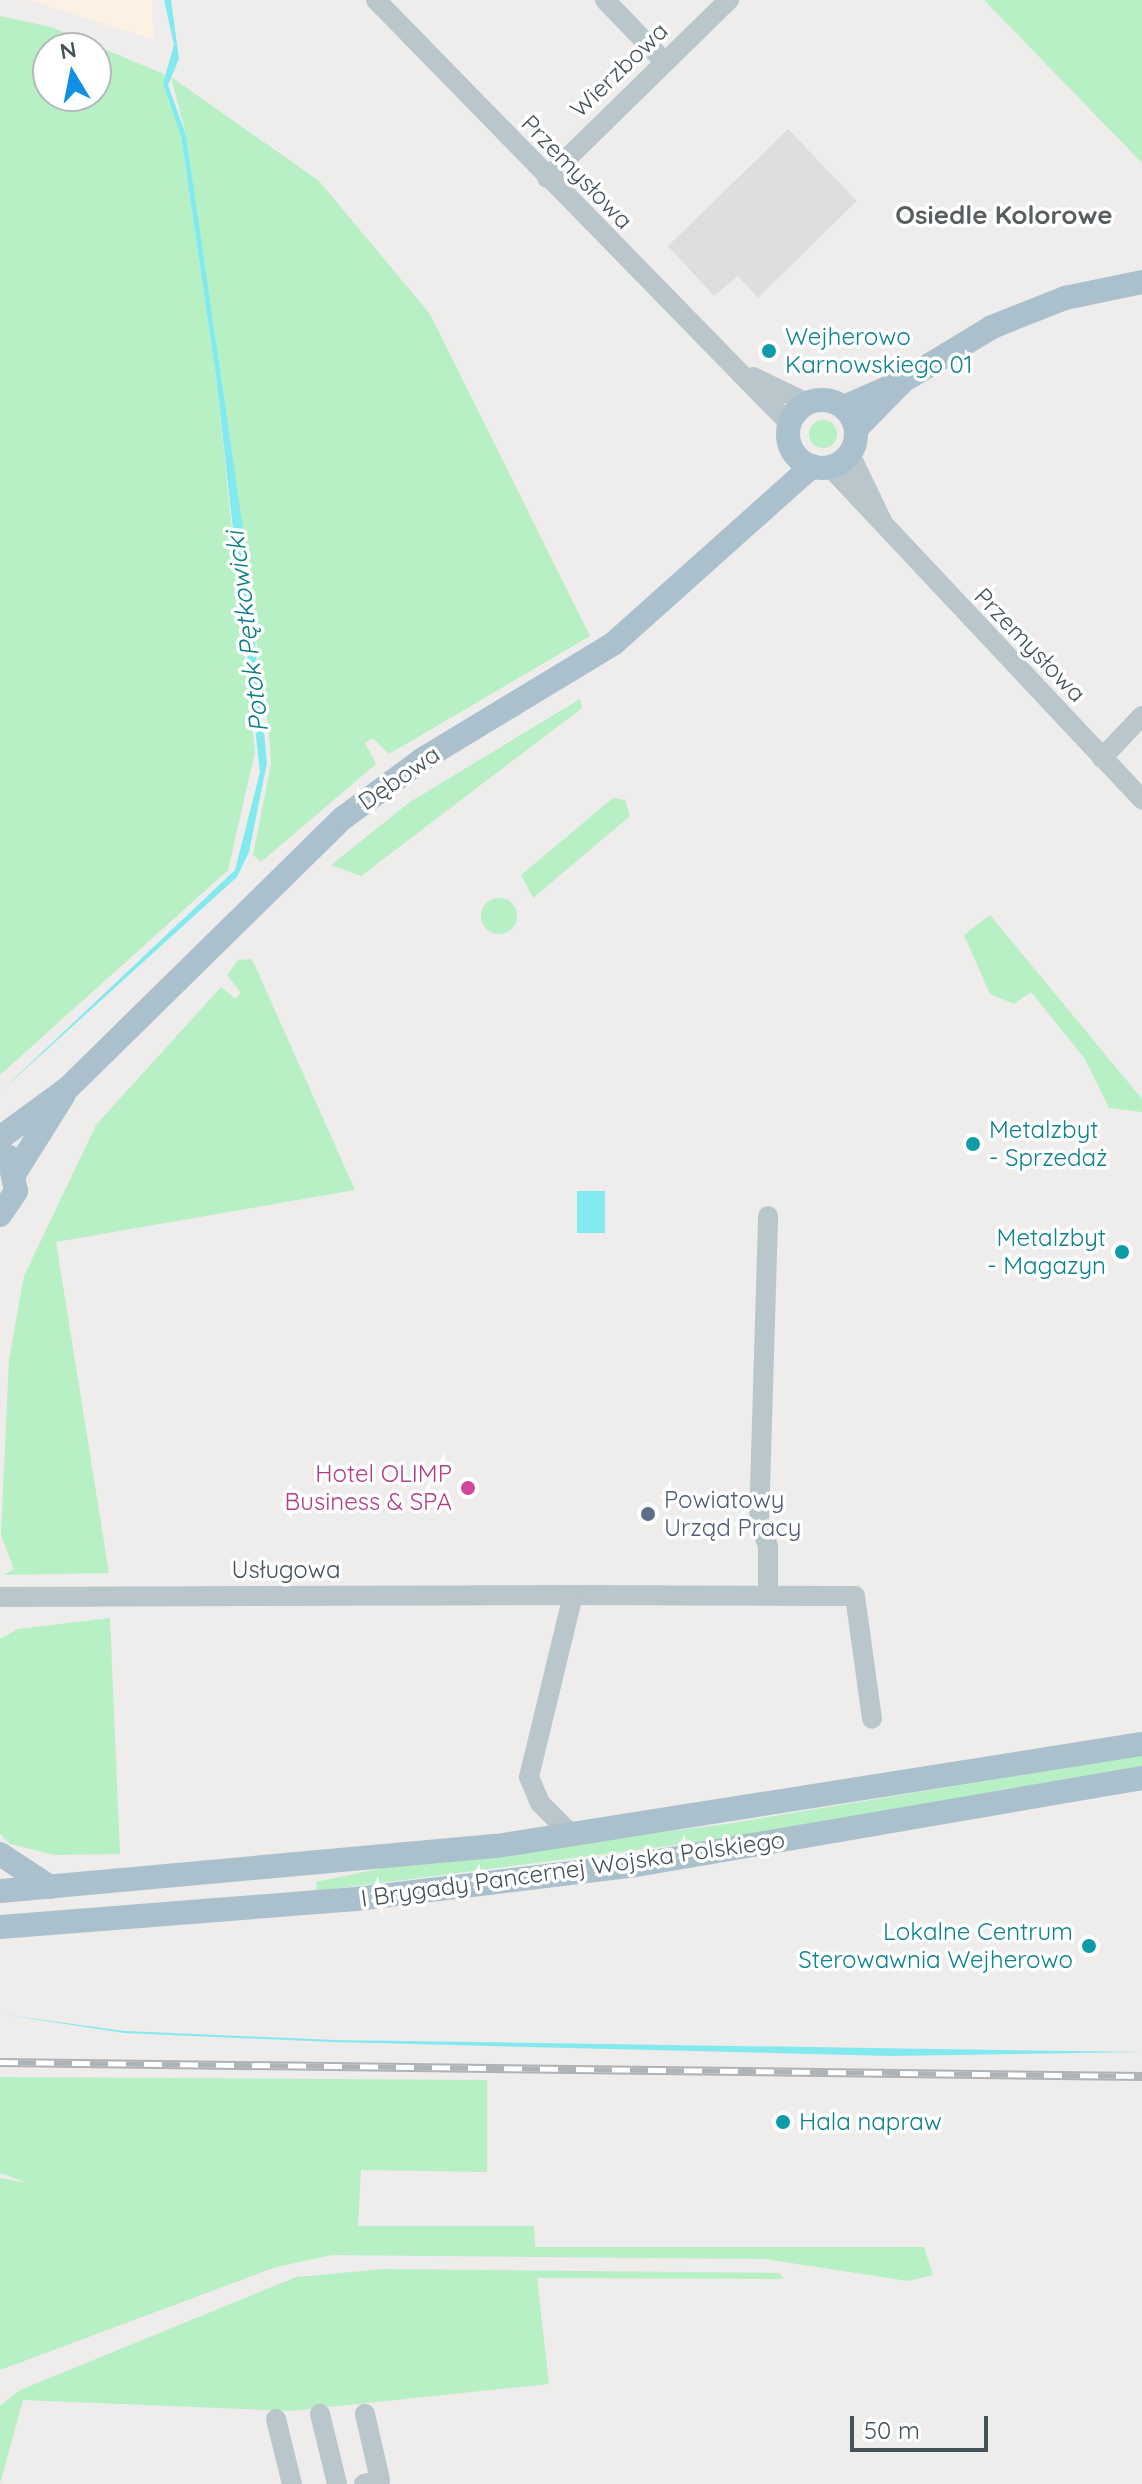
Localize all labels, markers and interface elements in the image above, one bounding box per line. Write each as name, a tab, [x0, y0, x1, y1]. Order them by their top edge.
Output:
street label: Wierzbowa	[564, 16, 674, 124]
north arrow	[32, 32, 112, 112]
text: N	[58, 35, 79, 66]
street label: Przemysłowa	[515, 109, 639, 235]
district label: Osiedle Kolorowe	[895, 199, 1113, 231]
place label: Wejherowo Karnowskiego 01	[785, 323, 973, 379]
marker: Wejherowo Karnowskiego 01	[760, 342, 778, 360]
water label: Potok Pętkowicki	[219, 530, 275, 734]
street label: Przemysłowa	[968, 582, 1092, 708]
street label: Dębowa	[353, 740, 445, 816]
place label: Metalzbyt - Sprzedaż	[989, 1116, 1108, 1172]
marker: Metalzbyt - Sprzedaż	[964, 1135, 982, 1153]
place label: Metalzbyt - Magazyn	[987, 1224, 1106, 1280]
marker: Metalzbyt - Magazyn	[1113, 1243, 1131, 1261]
place label: Hotel OLIMP Business & SPA	[285, 1460, 452, 1516]
marker: Hotel OLIMP Business & SPA	[459, 1479, 477, 1497]
place label: Powiatowy Urząd Pracy	[664, 1486, 801, 1542]
marker: Powiatowy Urząd Pracy	[639, 1505, 657, 1523]
street label: Usługowa	[231, 1556, 341, 1584]
street label: I Brygady Pancernej Wojska Polskiego	[359, 1825, 787, 1913]
place label: Lokalne Centrum Sterowawnia Wejherowo	[798, 1918, 1073, 1974]
marker: Lokalne Centrum Sterowawnia Wejherowo	[1080, 1937, 1098, 1955]
place label: Hala napraw	[799, 2108, 942, 2136]
marker: Hala napraw	[774, 2113, 792, 2131]
scale bar	[854, 2400, 992, 2450]
text: 50 m	[864, 2415, 920, 2445]

